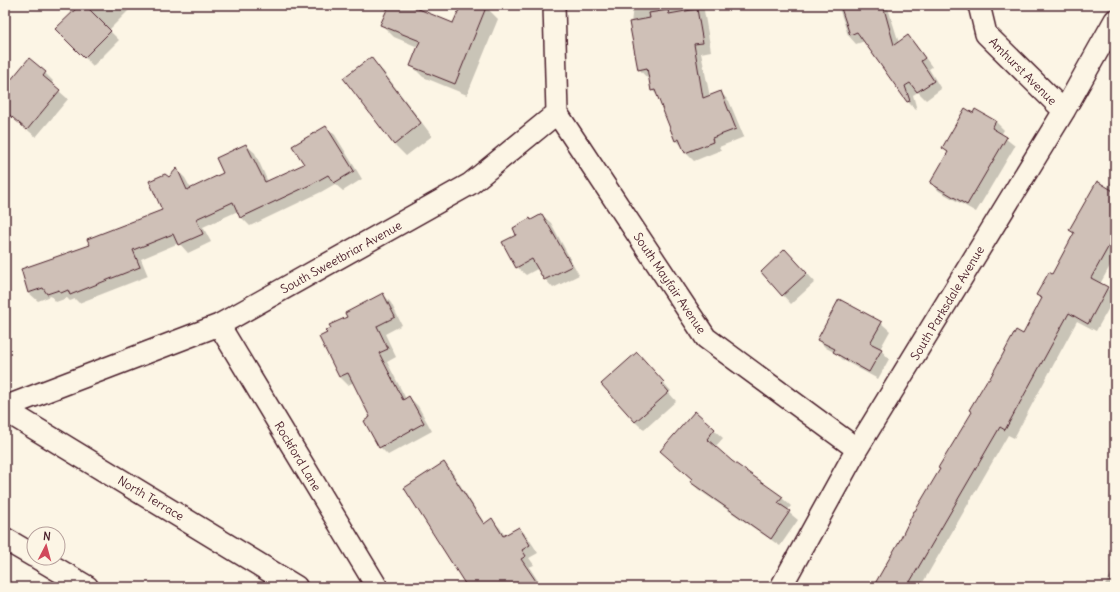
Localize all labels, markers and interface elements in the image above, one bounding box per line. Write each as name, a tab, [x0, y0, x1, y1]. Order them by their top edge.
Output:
street label: Amhurst Avenue	[986, 34, 1060, 108]
street label: South Sweetbriar Avenue	[278, 217, 404, 297]
street label: South Mayfair Avenue	[631, 230, 709, 336]
street label: South Parksdale Avenue	[907, 243, 987, 363]
street label: Rockford Lane	[271, 419, 325, 493]
street label: North Terrace	[115, 472, 187, 524]
north arrow	[26, 526, 66, 566]
text: N	[43, 529, 52, 543]

